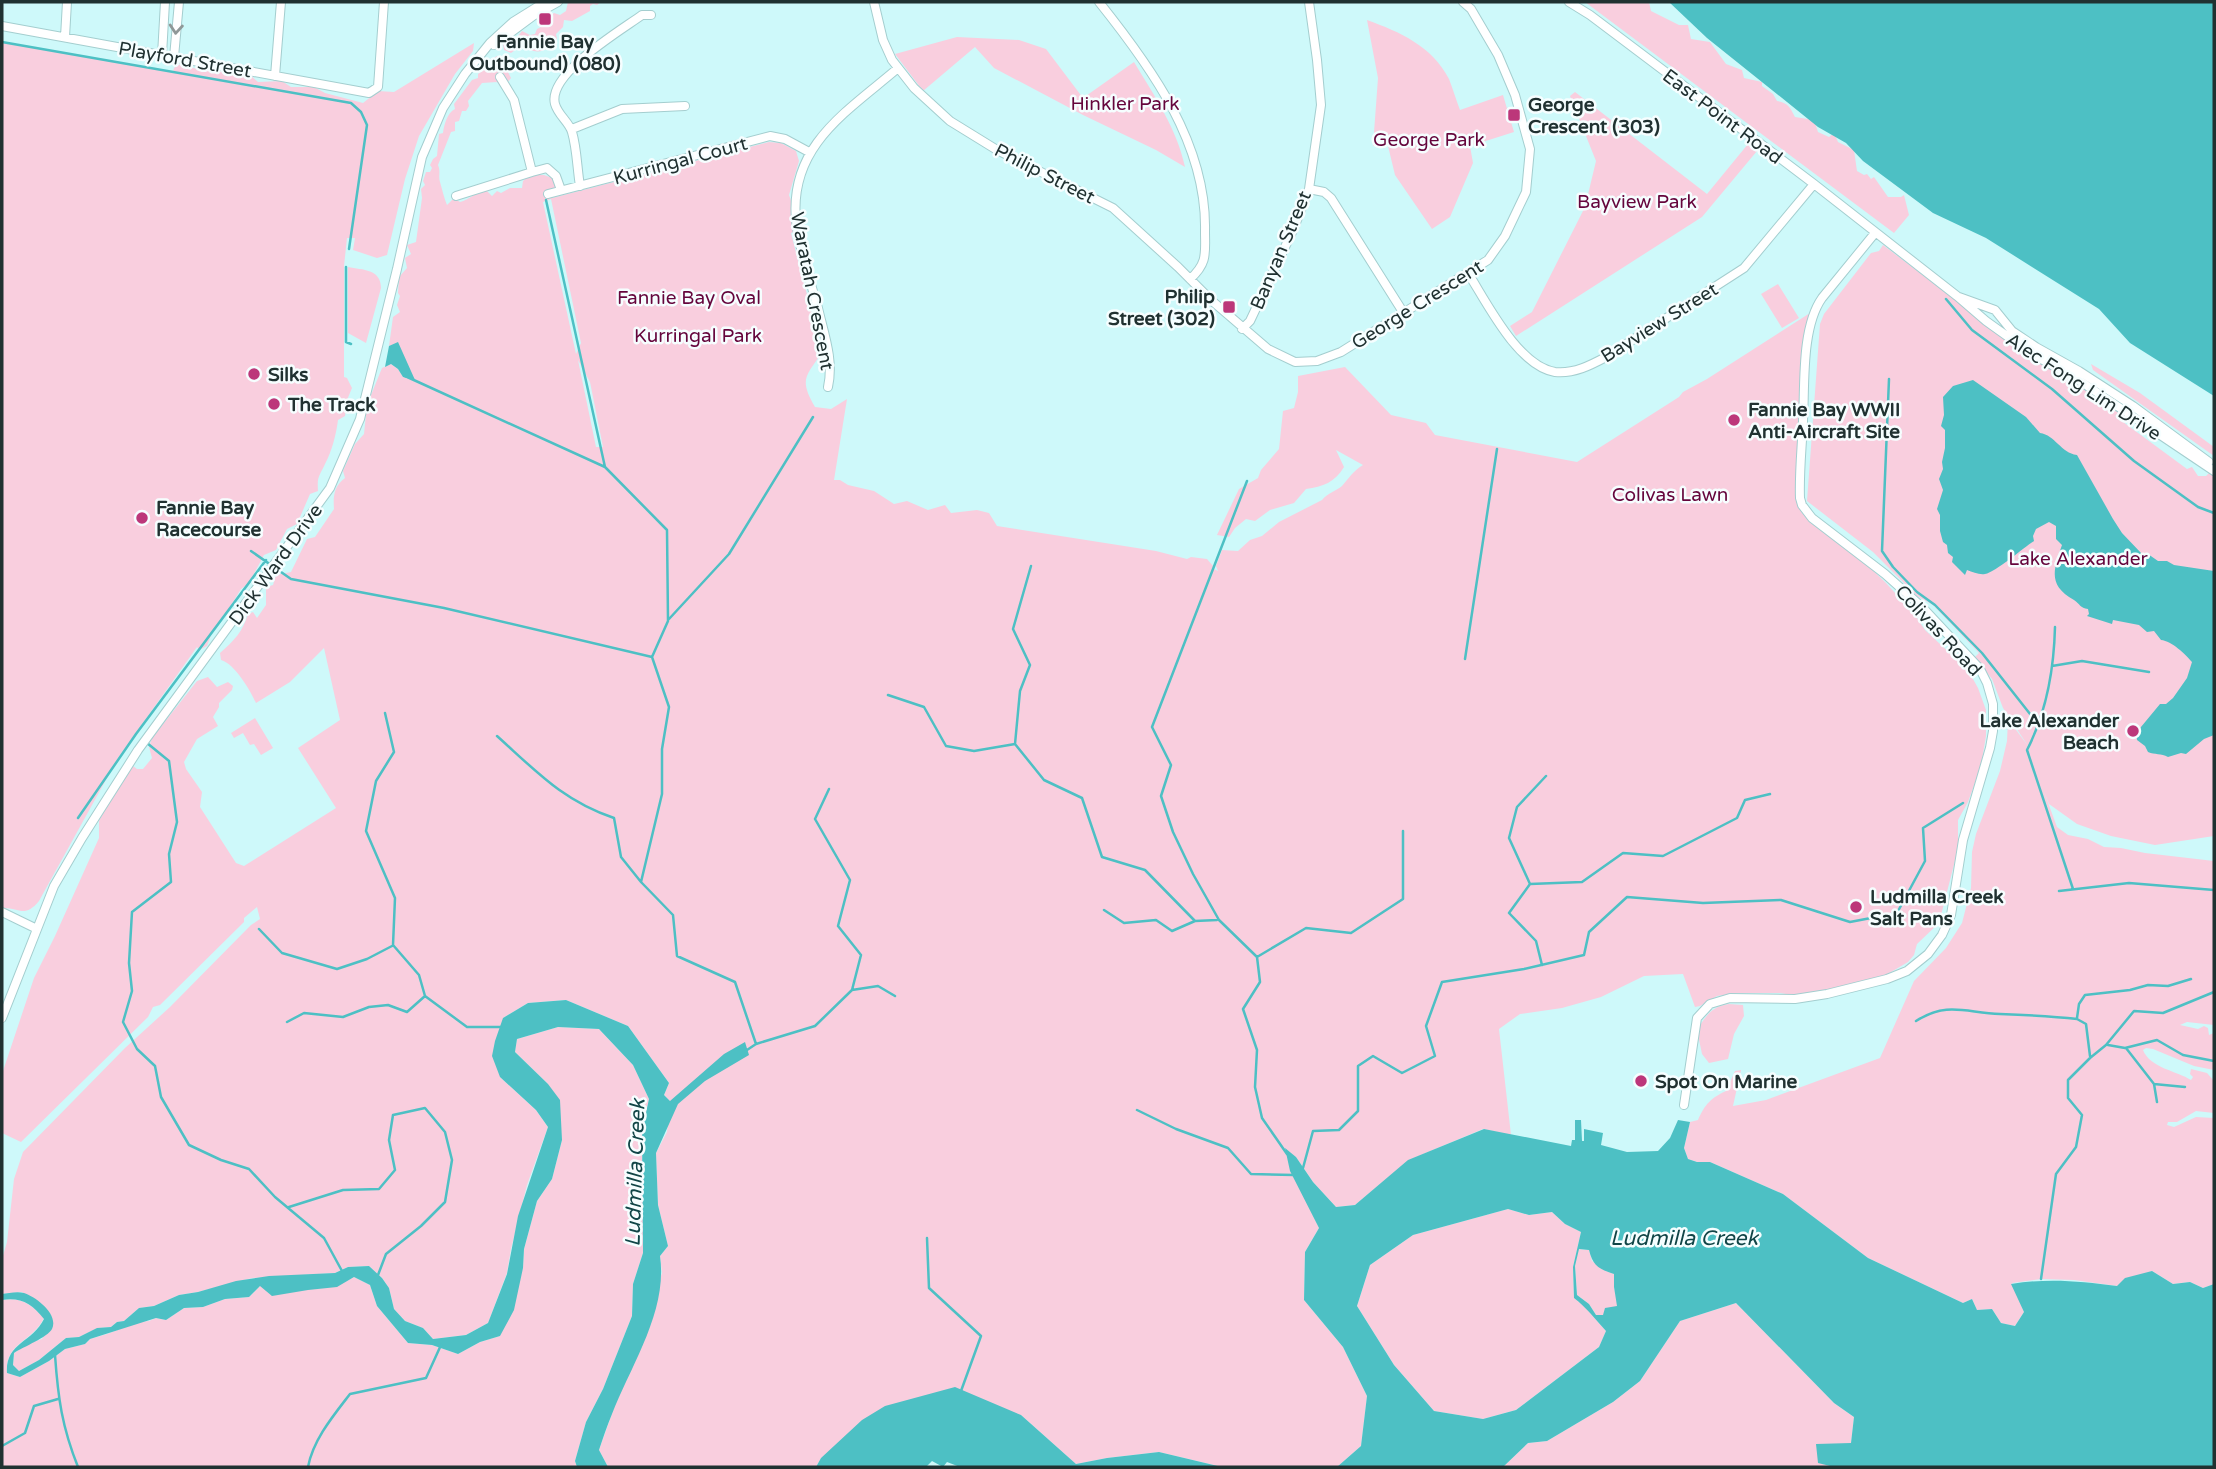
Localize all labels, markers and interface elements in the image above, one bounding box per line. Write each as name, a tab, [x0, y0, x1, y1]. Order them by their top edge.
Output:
marker: Fannie Bay Outbound) (080)	[537, 11, 553, 27]
one-way arrow	[169, 24, 184, 35]
place label: Fannie Bay Outbound) (080)	[469, 31, 621, 75]
street label: Playford Street	[117, 37, 253, 83]
street label: East Point Road	[1658, 65, 1787, 169]
park label: Hinkler Park	[1070, 93, 1180, 115]
place label: George Crescent (303)	[1528, 94, 1660, 138]
marker: George Crescent (303)	[1506, 107, 1522, 123]
park label: George Park	[1373, 129, 1485, 151]
street label: Kurringal Court	[611, 132, 750, 189]
street label: Philip Street	[991, 139, 1098, 209]
street label: Banyan Street	[1246, 188, 1316, 313]
park label: Bayview Park	[1577, 191, 1697, 213]
street label: Waratah Crescent	[786, 210, 838, 372]
street label: George Crescent	[1348, 256, 1487, 354]
street label: Bayview Street	[1597, 278, 1722, 368]
place label: Philip Street (302)	[1108, 286, 1215, 330]
park label: Fannie Bay Oval	[617, 287, 761, 309]
marker: Philip Street (302)	[1221, 299, 1237, 315]
park label: Kurringal Park	[634, 325, 762, 347]
street label: Alec Fong Lim Drive	[2002, 329, 2165, 445]
place label: Silks	[268, 364, 308, 386]
marker: Silks	[246, 366, 262, 382]
place label: The Track	[287, 394, 376, 416]
marker: The Track	[266, 396, 282, 412]
place label: Fannie Bay WWII Anti-Aircraft Site	[1748, 399, 1900, 443]
marker: Fannie Bay WWII Anti-Aircraft Site	[1726, 412, 1742, 428]
park label: Colivas Lawn	[1612, 484, 1728, 506]
place label: Fannie Bay Racecourse	[156, 497, 262, 541]
street label: Dick Ward Drive	[225, 500, 327, 629]
marker: Fannie Bay Racecourse	[134, 510, 150, 526]
park label: Lake Alexander	[2008, 548, 2148, 570]
street label: Colivas Road	[1891, 581, 1986, 681]
place label: Lake Alexander Beach	[1980, 710, 2120, 754]
marker: Lake Alexander Beach	[2125, 723, 2141, 739]
place label: Ludmilla Creek Salt Pans	[1870, 886, 2004, 930]
marker: Ludmilla Creek Salt Pans	[1848, 899, 1864, 915]
place label: Spot On Marine	[1655, 1071, 1798, 1094]
marker: Spot On Marine	[1633, 1073, 1649, 1089]
water label: Ludmilla Creek	[620, 1097, 651, 1247]
water label: Ludmilla Creek	[1610, 1226, 1759, 1251]

